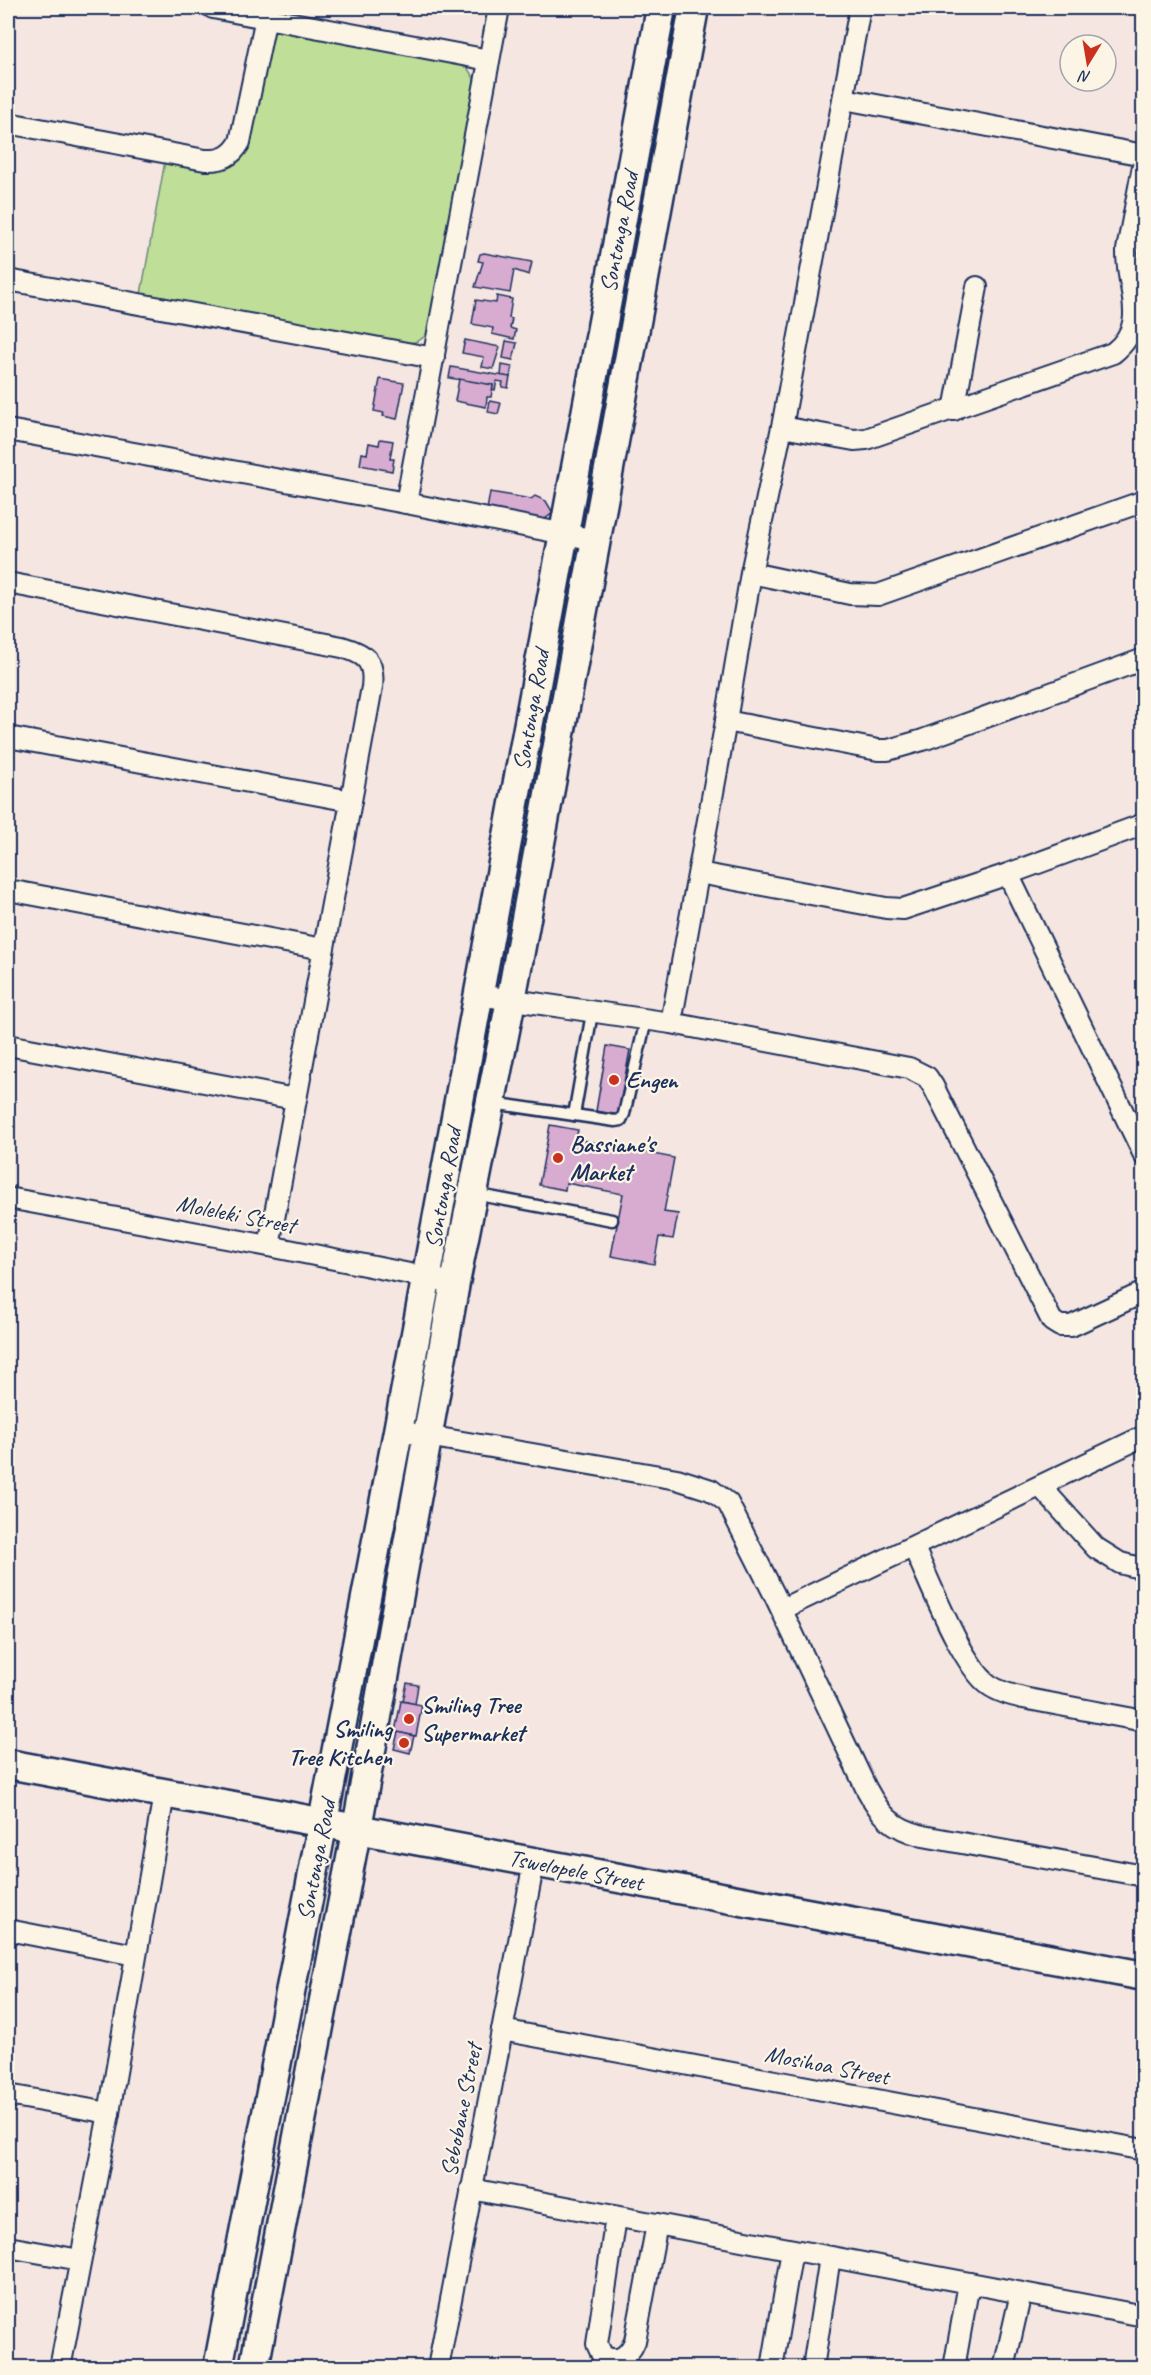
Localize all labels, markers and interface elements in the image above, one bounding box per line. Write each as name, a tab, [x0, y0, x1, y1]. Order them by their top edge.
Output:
north arrow	[1058, 33, 1118, 93]
text: N	[1076, 65, 1092, 88]
street label: Sontonga Road	[593, 166, 646, 295]
street label: Sontonga Road	[506, 644, 557, 773]
place label: Engen	[626, 1065, 680, 1095]
marker: Engen	[607, 1073, 621, 1087]
street label: Sontonga Road	[418, 1122, 469, 1251]
place label: Bassiane's Market	[570, 1129, 658, 1187]
marker: Bassiane's Market	[551, 1151, 565, 1165]
street label: Moleleki Street	[174, 1188, 301, 1241]
place label: Smiling Tree Supermarket	[421, 1690, 528, 1748]
marker: Smiling Tree Supermarket	[402, 1712, 416, 1726]
place label: Smiling Tree Kitchen	[288, 1714, 394, 1772]
marker: Smiling Tree Kitchen	[397, 1736, 411, 1750]
street label: Sontonga Road	[290, 1794, 343, 1923]
street label: Tswelopele Street	[506, 1842, 648, 1898]
street label: Sebobane Street	[433, 2038, 489, 2179]
street label: Mosihoa Street	[762, 2038, 894, 2092]

